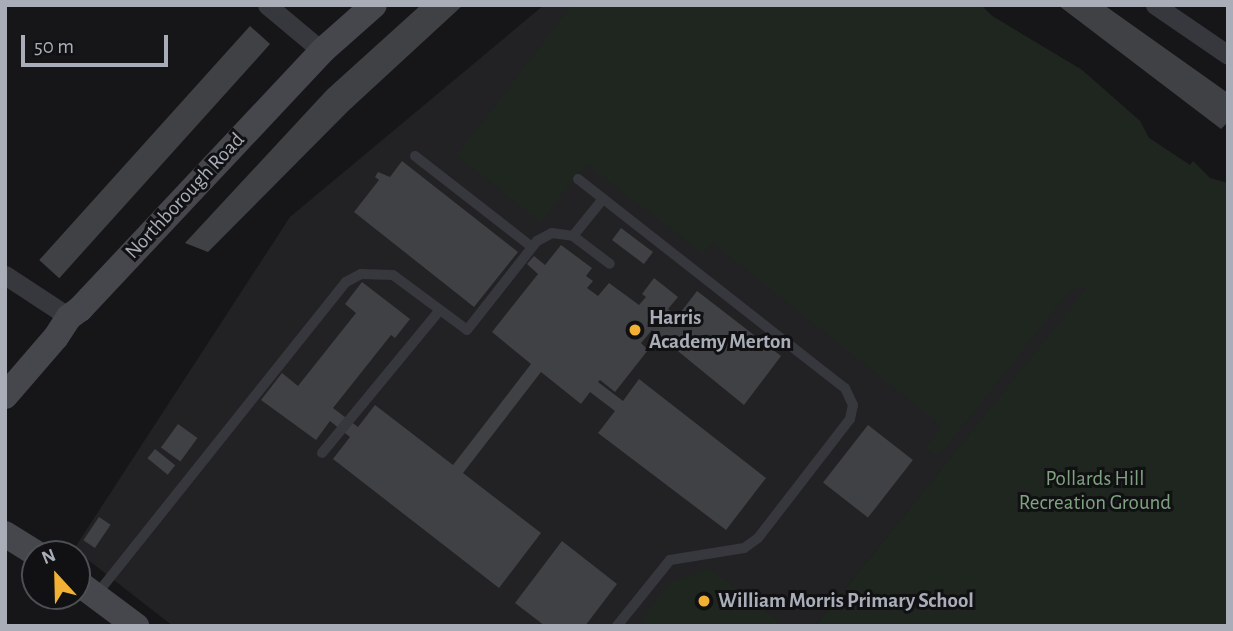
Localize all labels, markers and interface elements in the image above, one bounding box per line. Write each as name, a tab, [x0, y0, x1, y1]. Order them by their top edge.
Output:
scale bar	[24, 21, 172, 65]
text: 50 m	[34, 36, 74, 57]
street label: Northborough Road	[120, 128, 250, 264]
place label: Harris Academy Merton	[649, 305, 791, 355]
marker: Harris Academy Merton	[627, 322, 643, 338]
park label: Pollards Hill Recreation Ground	[1019, 466, 1171, 516]
north arrow	[21, 540, 91, 610]
text: N	[39, 546, 58, 568]
place label: William Morris Primary School	[718, 588, 974, 614]
marker: William Morris Primary School	[696, 593, 712, 609]

